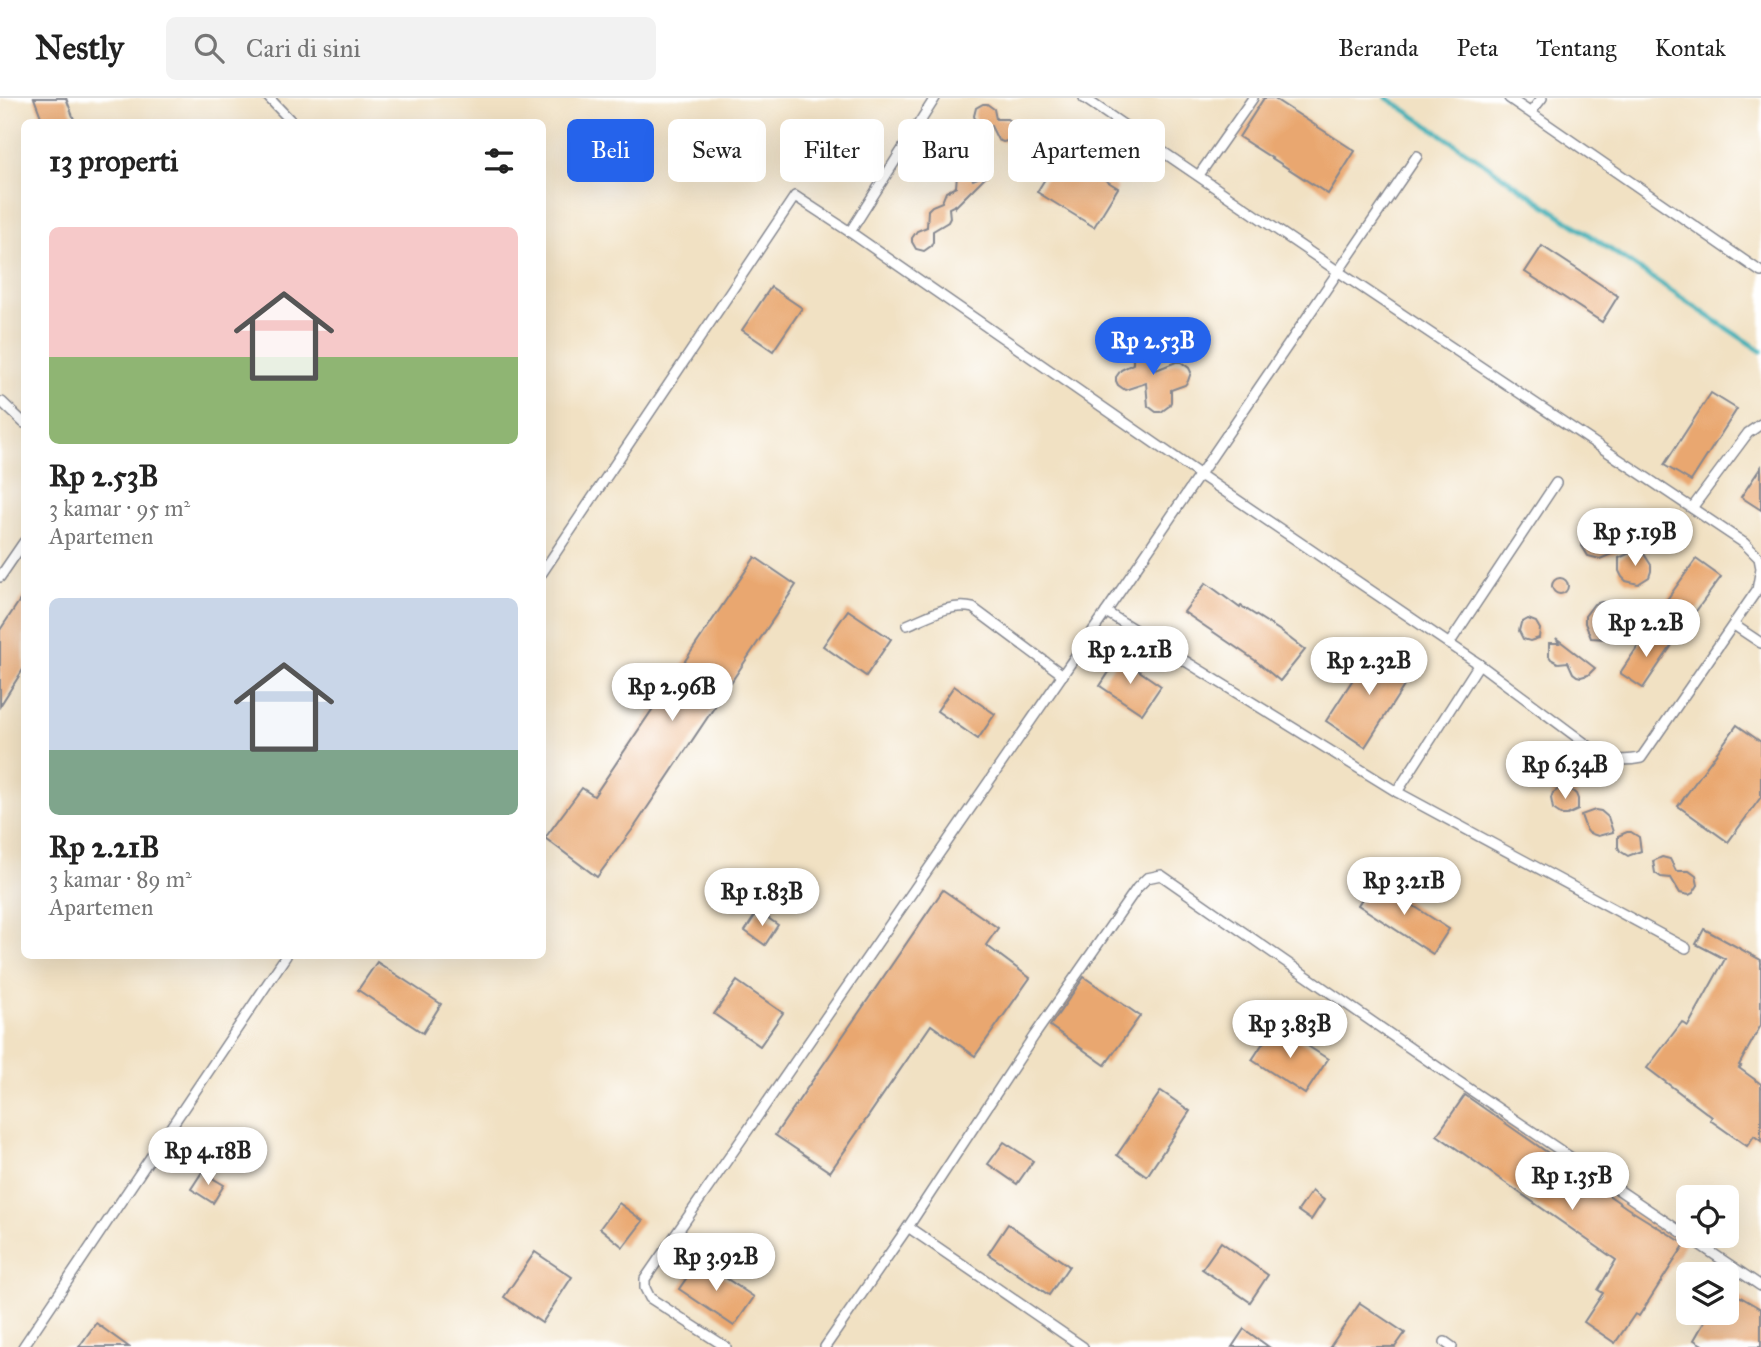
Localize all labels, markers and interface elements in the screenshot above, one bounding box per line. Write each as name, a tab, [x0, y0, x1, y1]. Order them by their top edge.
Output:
search box	[166, 17, 656, 80]
text: Nestly	[35, 28, 124, 68]
icon: search	[190, 29, 228, 67]
text: Cari di sini	[246, 32, 361, 64]
text: Beranda	[1338, 33, 1418, 63]
text: Peta	[1456, 33, 1498, 63]
text: Tentang	[1536, 33, 1616, 63]
text: Kontak	[1654, 33, 1726, 63]
chip: Beli	[567, 119, 654, 182]
chip: Sewa	[668, 119, 766, 182]
chip: Filter	[780, 119, 884, 182]
chip: Baru	[898, 119, 994, 182]
chip: Apartemen	[1008, 119, 1165, 182]
icon: filters	[480, 142, 518, 180]
text: 13 properti	[49, 143, 178, 179]
icon: home	[221, 273, 347, 399]
pin: Rp 2.53B	[1081, 317, 1225, 377]
text: Rp 2.53B	[1111, 326, 1195, 354]
text: Rp 2.53B	[49, 458, 159, 494]
text: 3 kamar · 95 m²	[49, 494, 190, 522]
pin: Rp 5.19B	[1563, 508, 1707, 568]
text: Rp 5.19B	[1593, 517, 1677, 545]
text: Apartemen	[49, 522, 153, 550]
pin: Rp 2.2B	[1581, 600, 1711, 659]
text: Rp 2.2B	[1608, 608, 1684, 636]
pin: Rp 2.21B	[1058, 626, 1202, 686]
text: Rp 2.21B	[1088, 635, 1172, 663]
pin: Rp 2.32B	[1297, 638, 1441, 697]
icon: home	[221, 644, 347, 770]
text: Rp 2.32B	[1327, 646, 1411, 674]
pin: Rp 2.96B	[600, 664, 744, 723]
text: Rp 2.96B	[628, 672, 716, 700]
pin: Rp 6.34B	[1493, 742, 1637, 801]
text: Rp 6.34B	[1522, 750, 1608, 778]
text: Rp 2.21B	[49, 829, 160, 865]
pin: Rp 3.21B	[1332, 858, 1476, 917]
text: 3 kamar · 89 m²	[49, 865, 192, 893]
text: Rp 3.21B	[1363, 866, 1445, 894]
pin: Rp 1.83B	[690, 868, 834, 928]
text: Rp 1.83B	[720, 877, 804, 905]
text: Apartemen	[49, 893, 153, 921]
pin: Rp 3.83B	[1218, 1000, 1362, 1060]
text: Rp 3.83B	[1248, 1009, 1332, 1037]
pin: Rp 4.18B	[136, 1128, 280, 1187]
text: Rp 4.18B	[164, 1136, 252, 1164]
pin: Rp 1.35B	[1500, 1152, 1644, 1212]
text: Rp 1.35B	[1531, 1161, 1613, 1189]
map controls	[1676, 1185, 1739, 1325]
button: locate	[1676, 1185, 1739, 1248]
pin: Rp 3.92B	[644, 1234, 788, 1293]
text: Rp 3.92B	[673, 1242, 759, 1270]
button: layers	[1676, 1262, 1739, 1325]

